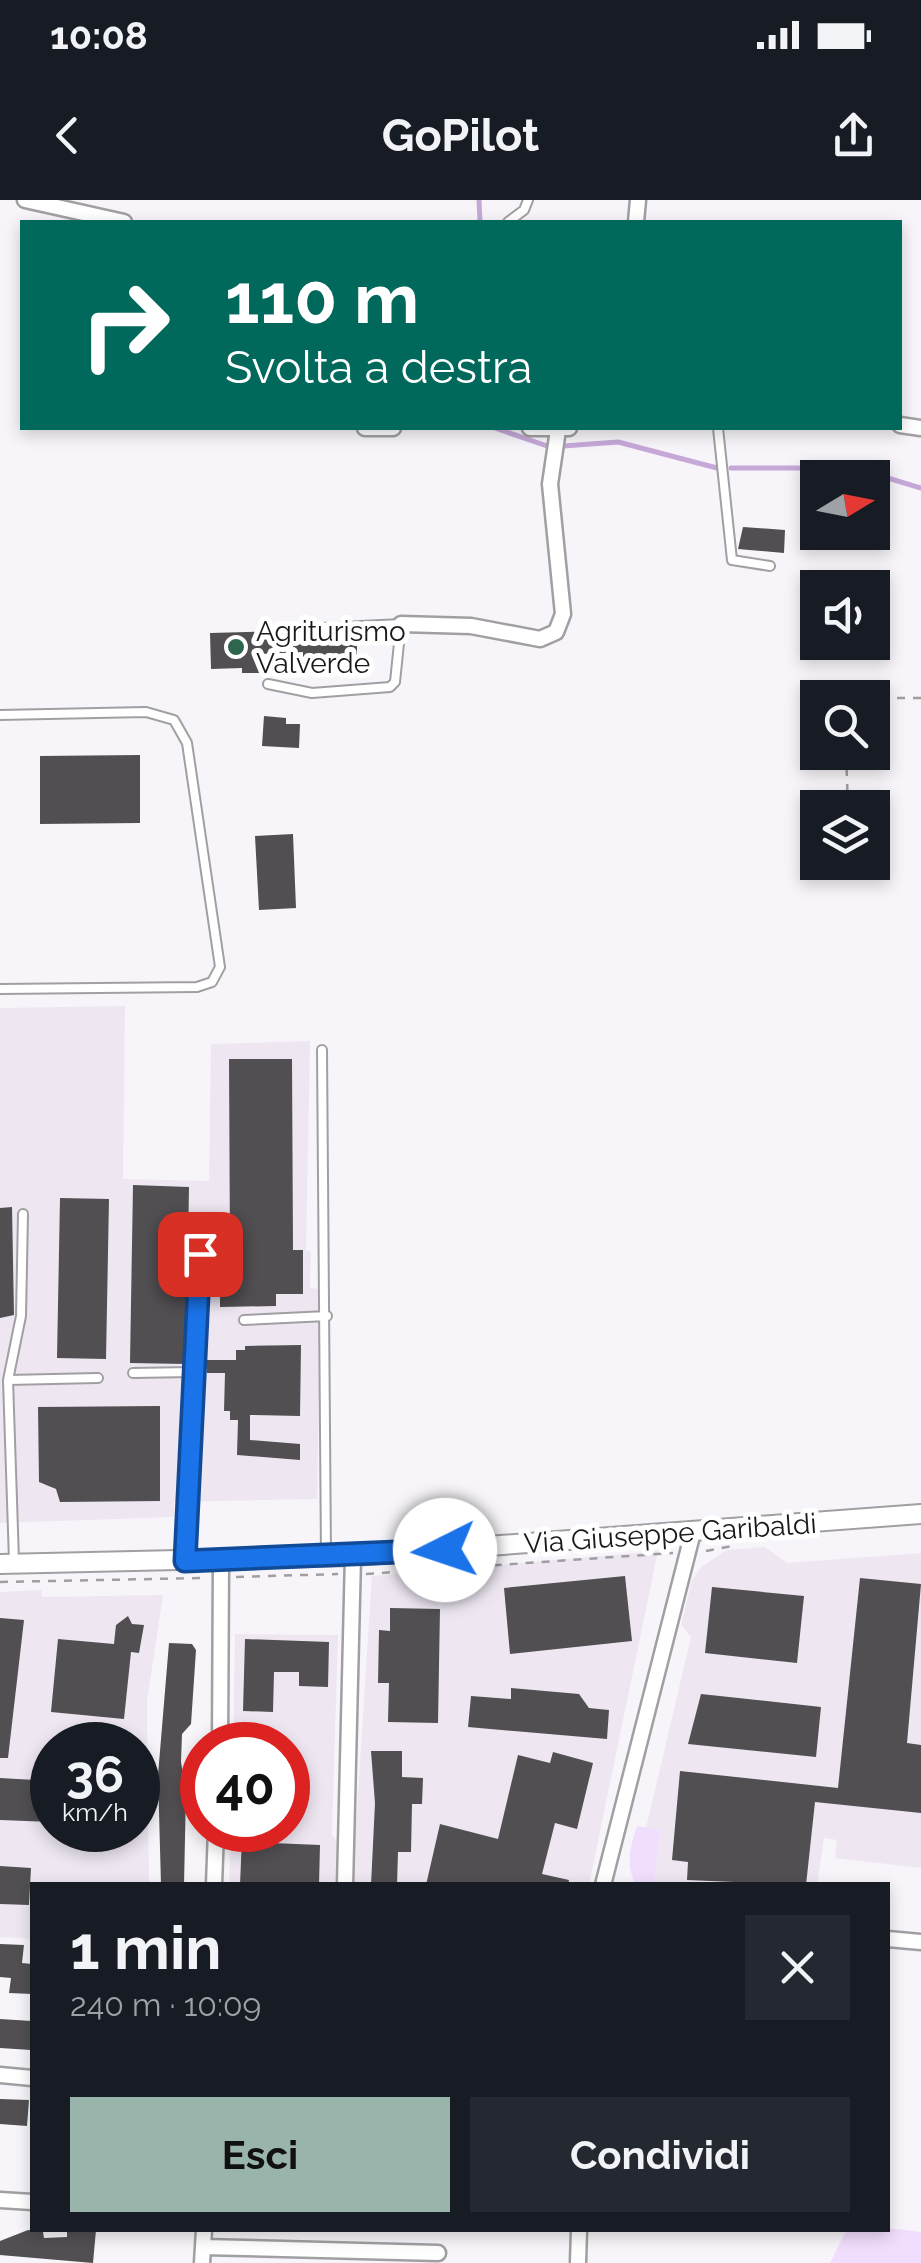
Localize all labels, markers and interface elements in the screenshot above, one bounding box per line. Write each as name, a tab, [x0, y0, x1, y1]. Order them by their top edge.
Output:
text: 10:08	[50, 13, 148, 58]
icon: back	[40, 108, 95, 163]
icon: share	[826, 108, 881, 163]
text: GoPilot	[382, 109, 539, 162]
text: 110 m	[225, 257, 419, 339]
icon: right	[60, 260, 190, 390]
text: Svolta a destra	[225, 341, 532, 394]
north arrow	[800, 460, 890, 550]
map controls	[800, 460, 890, 880]
button: sound	[800, 570, 890, 660]
place label: Agriturismo Valverde	[256, 615, 406, 680]
marker: Agriturismo Valverde	[225, 636, 247, 658]
button: search	[800, 680, 890, 770]
button: layers	[800, 790, 890, 880]
pin	[158, 1212, 243, 1297]
icon: arrive	[173, 1227, 228, 1282]
position arrow	[393, 1498, 497, 1602]
street label: Via Giuseppe Garibaldi	[523, 1507, 817, 1560]
speed limit sign: 40	[180, 1722, 310, 1852]
text: 36	[66, 1745, 124, 1804]
text: km/h	[62, 1797, 128, 1827]
text: 1 min	[70, 1913, 221, 1983]
button: close	[745, 1915, 850, 2020]
text: 240 m · 10:09	[70, 1986, 261, 2023]
button: Esci	[70, 2097, 450, 2212]
button: Condividi	[470, 2097, 850, 2212]

